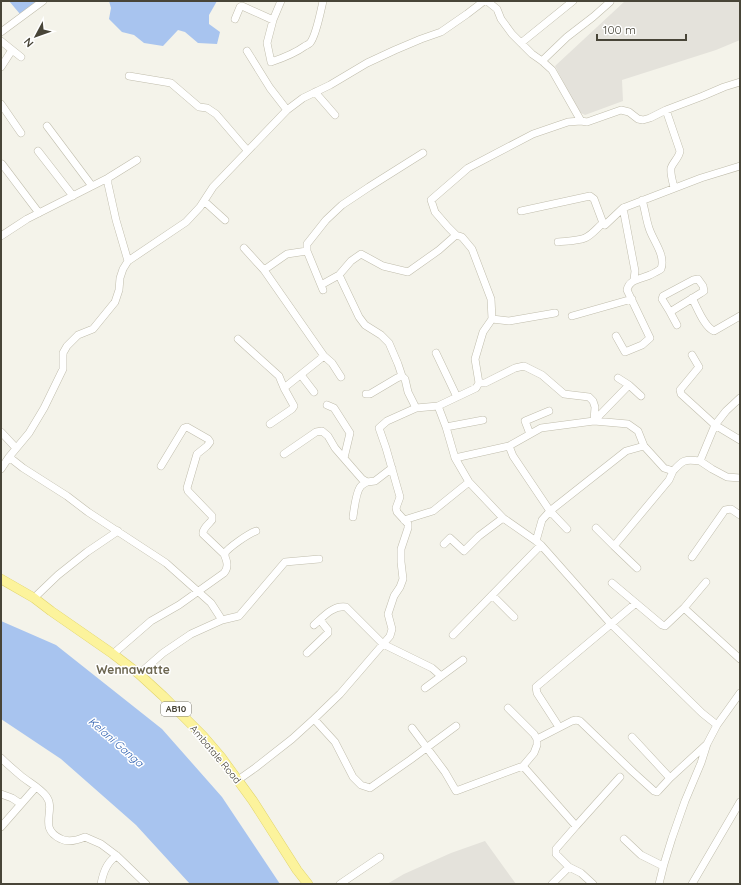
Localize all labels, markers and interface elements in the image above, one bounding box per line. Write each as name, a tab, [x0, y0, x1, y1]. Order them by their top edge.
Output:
north arrow	[16, 16, 56, 56]
scale bar	[597, 16, 686, 42]
text: 100 m	[603, 22, 636, 37]
text: N	[21, 35, 36, 50]
district label: Wennawatte	[96, 662, 170, 677]
road number: AB10	[161, 702, 191, 716]
water label: Kelani Ganga	[86, 714, 147, 771]
street label: Ambatale Road	[187, 722, 244, 786]

